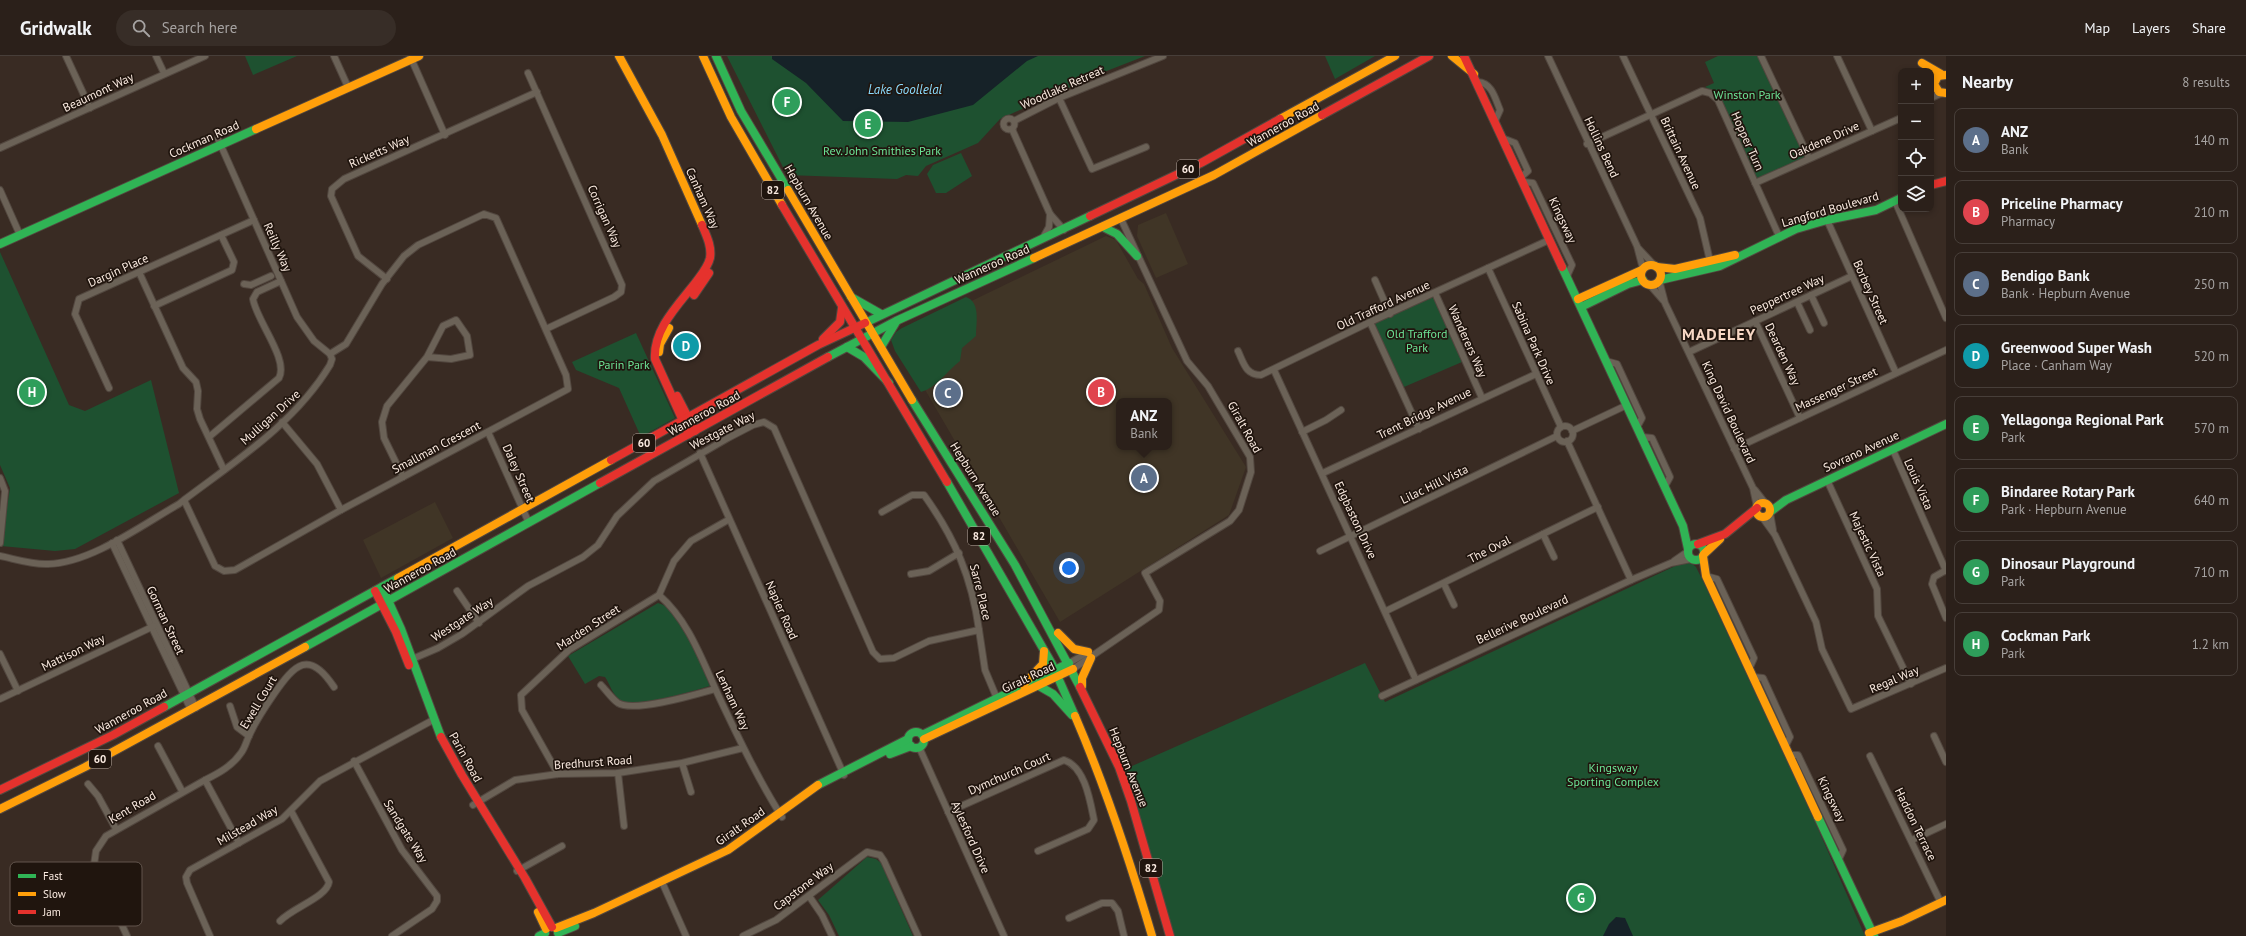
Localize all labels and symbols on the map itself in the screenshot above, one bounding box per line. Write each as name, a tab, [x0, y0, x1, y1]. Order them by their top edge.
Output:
street label: Woodlake Retreat	[1018, 62, 1106, 112]
street label: Beaumont Way	[60, 69, 136, 115]
water label: Lake Goollelal	[868, 81, 943, 98]
pin: F	[774, 87, 800, 117]
park label: Winston Park	[1714, 87, 1781, 102]
street label: Wanneroo Road	[1244, 98, 1322, 150]
pin: E	[855, 109, 881, 139]
street label: Hopper Turn	[1728, 109, 1768, 173]
street label: Hollins Bend	[1581, 114, 1623, 180]
street label: Brittain Avenue	[1658, 114, 1704, 192]
street label: Cockman Road	[167, 117, 241, 161]
street label: Oakdene Drive	[1787, 118, 1861, 162]
street label: Ricketts Way	[346, 131, 412, 171]
park label: Rev. John Smithies Park	[823, 143, 941, 158]
road number: 60	[1177, 160, 1199, 178]
street label: Hepburn Avenue	[781, 162, 837, 242]
street label: Canham Way	[683, 165, 723, 231]
road number: 82	[762, 181, 784, 199]
street label: Corrigan Way	[584, 182, 626, 250]
street label: Langford Boulevard	[1780, 188, 1880, 230]
street label: Kingsway	[1546, 195, 1580, 246]
street label: Reilly Way	[261, 220, 296, 274]
street label: Wanneroo Road	[952, 241, 1032, 287]
street label: Dargin Place	[85, 250, 151, 290]
street label: Borbey Street	[1850, 257, 1892, 327]
street label: Peppertree Way	[1748, 270, 1827, 318]
street label: Old Trafford Avenue	[1334, 277, 1432, 333]
street label: Sabina Park Drive	[1509, 299, 1559, 387]
street label: Wanderers Way	[1445, 302, 1491, 380]
street label: Dearden Way	[1762, 320, 1804, 388]
district label: MADELEY	[1682, 324, 1756, 344]
park label: Old Trafford Park	[1387, 326, 1447, 355]
pin: D	[673, 331, 699, 361]
park label: Parin Park	[598, 357, 650, 372]
street label: King David Boulevard	[1699, 359, 1759, 465]
street label: Massenger Street	[1793, 363, 1879, 415]
pin: H	[19, 377, 45, 407]
pin: B	[1088, 377, 1114, 407]
pin: C	[935, 378, 961, 408]
street label: Trent Bridge Avenue	[1374, 384, 1474, 442]
street label: Mulligan Drive	[237, 386, 303, 448]
street label: Wanneroo Road	[665, 387, 743, 439]
street label: Giralt Road	[1225, 399, 1265, 455]
street label: Westgate Way	[687, 407, 757, 453]
street label: Smallman Crescent	[389, 417, 483, 477]
street label: Sovrano Avenue	[1821, 427, 1901, 475]
road number: 60	[633, 434, 655, 452]
street label: Hepburn Avenue	[947, 439, 1005, 519]
street label: Daley Street	[500, 442, 538, 504]
street label: Louis Vista	[1901, 456, 1937, 512]
street label: Lilac Hill Vista	[1398, 461, 1470, 507]
pin: A	[1131, 463, 1157, 493]
street label: Edgbaston Drive	[1331, 479, 1381, 561]
street label: Majestic Vista	[1846, 509, 1890, 579]
road number: 82	[968, 527, 990, 545]
street label: The Oval	[1465, 532, 1513, 566]
street label: Wanneroo Road	[381, 544, 459, 596]
your location	[1059, 558, 1079, 578]
street label: Sarre Place	[967, 562, 995, 622]
street label: Napier Road	[762, 578, 802, 642]
street label: Gorman Street	[144, 583, 188, 657]
street label: Bellerive Boulevard	[1474, 591, 1570, 647]
street label: Westgate Way	[428, 593, 496, 645]
street label: Marden Street	[554, 601, 622, 653]
street label: Mattison Way	[39, 630, 108, 674]
street label: Giralt Road	[999, 658, 1057, 696]
street label: Regal Way	[1867, 662, 1921, 696]
street label: Lenham Way	[713, 668, 754, 733]
street label: Ewell Court	[236, 673, 280, 731]
street label: Wanneroo Road	[92, 685, 170, 737]
street label: Hepburn Avenue	[1106, 725, 1152, 809]
street label: Parin Road	[446, 729, 486, 785]
street label: Dymchurch Court	[966, 748, 1052, 798]
road number: 60	[89, 750, 111, 768]
street label: Bredhurst Road	[553, 752, 633, 772]
park label: Kingsway Sporting Complex	[1567, 760, 1659, 789]
street label: Kingsway	[1815, 774, 1850, 825]
street label: Haddon Terrace	[1892, 785, 1940, 863]
street label: Kent Road	[106, 787, 158, 827]
street label: Sandgate Way	[381, 797, 432, 866]
street label: Aylesford Drive	[948, 798, 994, 876]
street label: Milstead Way	[214, 801, 280, 848]
street label: Giralt Road	[712, 804, 768, 848]
street label: Capstone Way	[770, 858, 836, 913]
road number: 82	[1140, 859, 1162, 877]
legend	[10, 862, 142, 926]
text: Fast	[43, 869, 63, 883]
pin: G	[1568, 883, 1594, 913]
text: Slow	[43, 887, 66, 901]
text: Jam	[42, 905, 61, 919]

